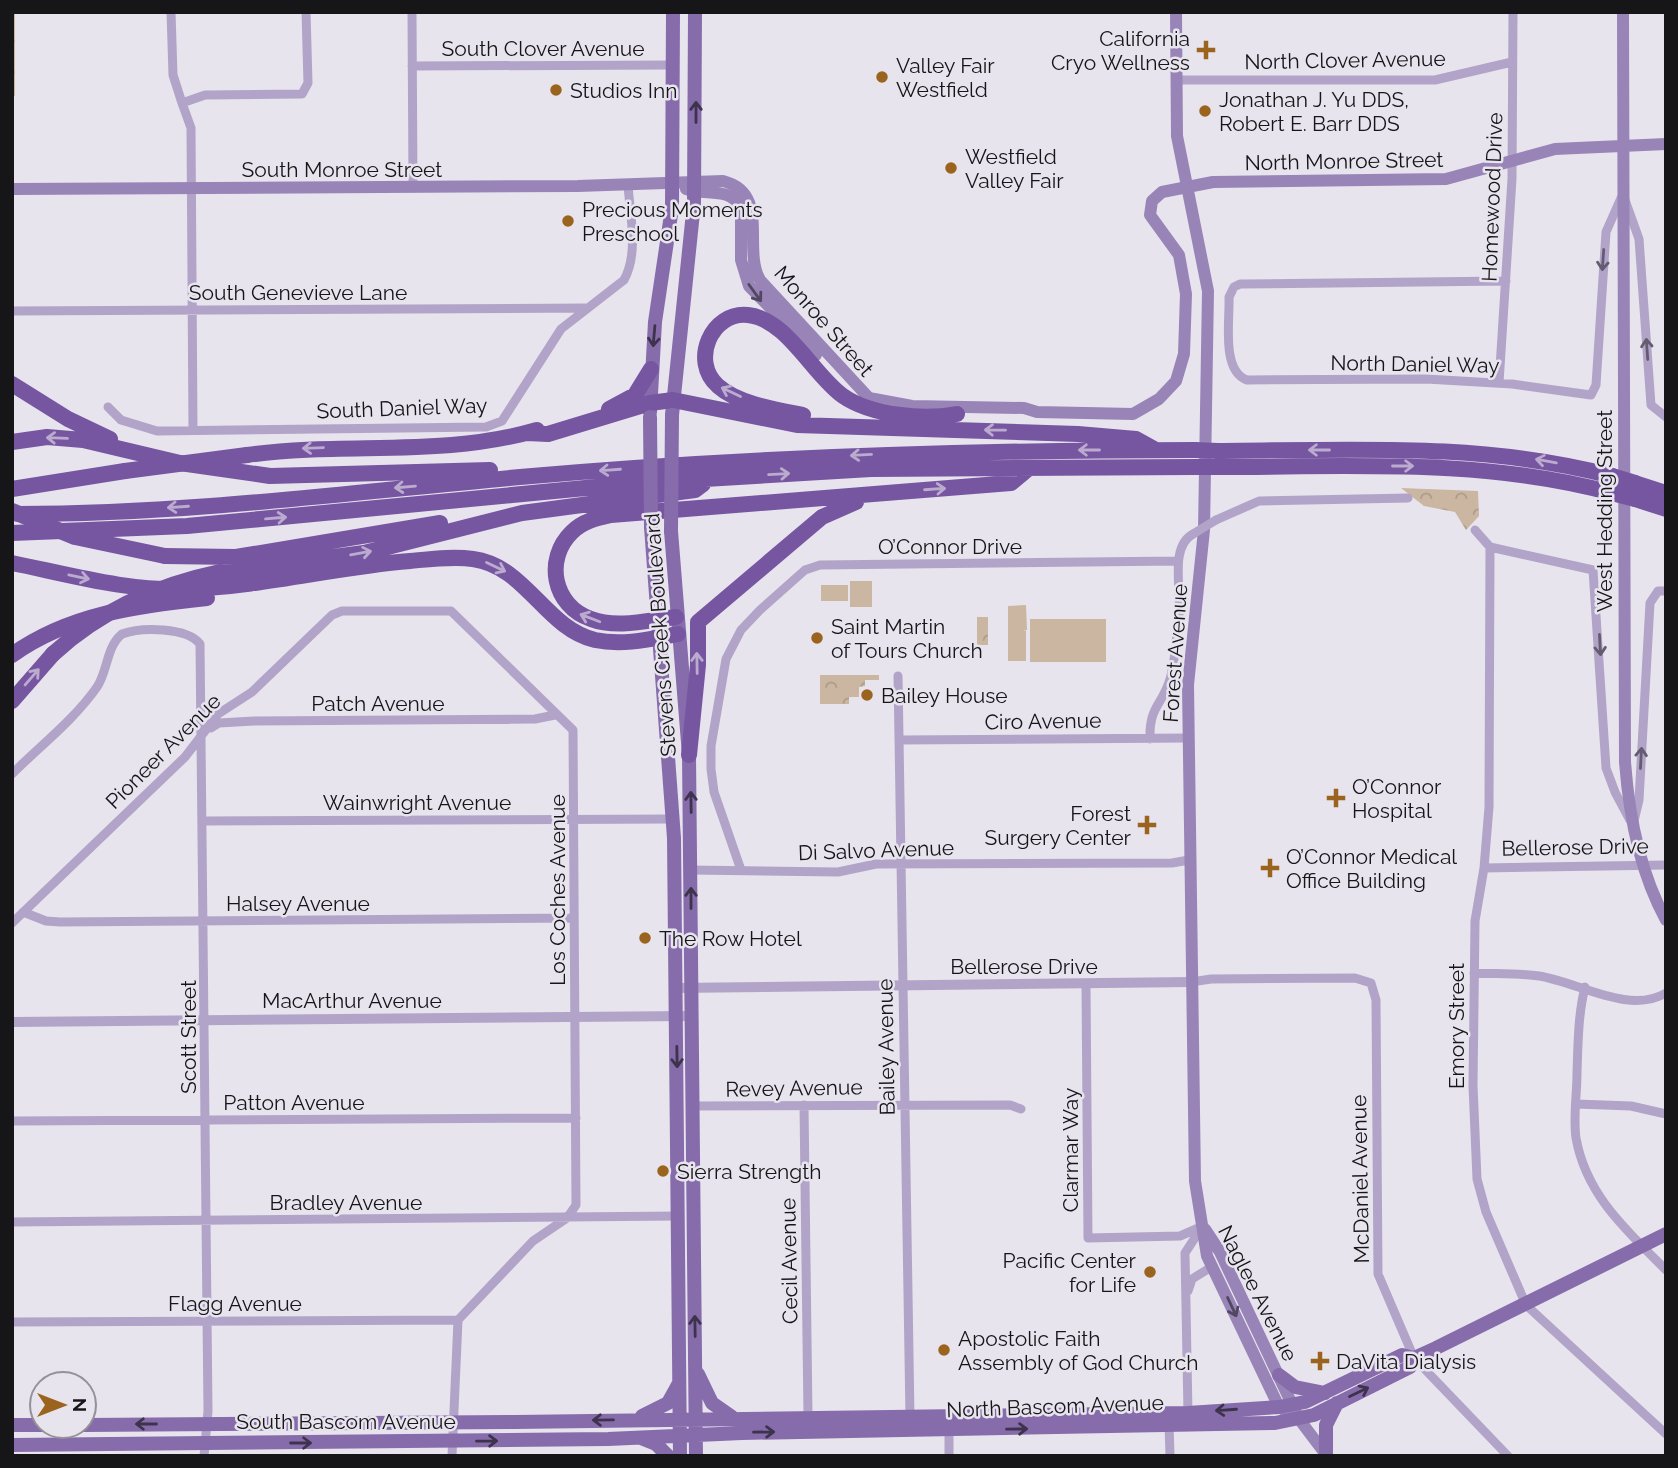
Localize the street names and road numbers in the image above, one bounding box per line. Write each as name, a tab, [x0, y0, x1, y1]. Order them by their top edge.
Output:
street label: South Clover Avenue	[442, 36, 645, 61]
street label: North Clover Avenue	[1244, 46, 1446, 74]
street label: Homewood Drive	[1477, 112, 1507, 282]
street label: North Monroe Street	[1244, 147, 1444, 175]
street label: South Monroe Street	[242, 157, 442, 182]
street label: Monroe Street	[769, 261, 879, 381]
street label: South Genevieve Lane	[189, 280, 407, 305]
street label: North Daniel Way	[1330, 350, 1500, 378]
street label: South Daniel Way	[316, 393, 488, 423]
street label: West Hedding Street	[1592, 410, 1617, 612]
street label: Stevens Creek Boulevard	[639, 512, 681, 758]
street label: O’Connor Drive	[878, 534, 1022, 559]
street label: Forest Avenue	[1158, 583, 1192, 723]
street label: Pioneer Avenue	[100, 688, 226, 814]
street label: Patch Avenue	[311, 691, 445, 716]
street label: Ciro Avenue	[984, 707, 1102, 735]
street label: Wainwright Avenue	[323, 790, 511, 815]
street label: Los Coches Avenue	[545, 794, 570, 986]
street label: Bellerose Drive	[1501, 833, 1649, 861]
street label: Di Salvo Avenue	[798, 835, 954, 865]
street label: Halsey Avenue	[226, 891, 370, 916]
street label: Bellerose Drive	[950, 954, 1098, 979]
street label: Emory Street	[1444, 963, 1469, 1089]
street label: Bailey Avenue	[872, 978, 900, 1116]
street label: Scott Street	[176, 980, 201, 1094]
street label: MacArthur Avenue	[262, 988, 442, 1013]
street label: Revey Avenue	[725, 1074, 863, 1102]
street label: Clarmar Way	[1058, 1088, 1083, 1212]
street label: Patton Avenue	[223, 1090, 365, 1115]
street label: McDaniel Avenue	[1346, 1094, 1374, 1264]
street label: Bradley Avenue	[270, 1190, 422, 1215]
street label: Cecil Avenue	[775, 1198, 803, 1324]
street label: Naglee Avenue	[1213, 1221, 1303, 1365]
street label: Flagg Avenue	[168, 1291, 302, 1316]
street label: North Bascom Avenue	[946, 1390, 1164, 1422]
street label: South Bascom Avenue	[236, 1409, 456, 1434]

